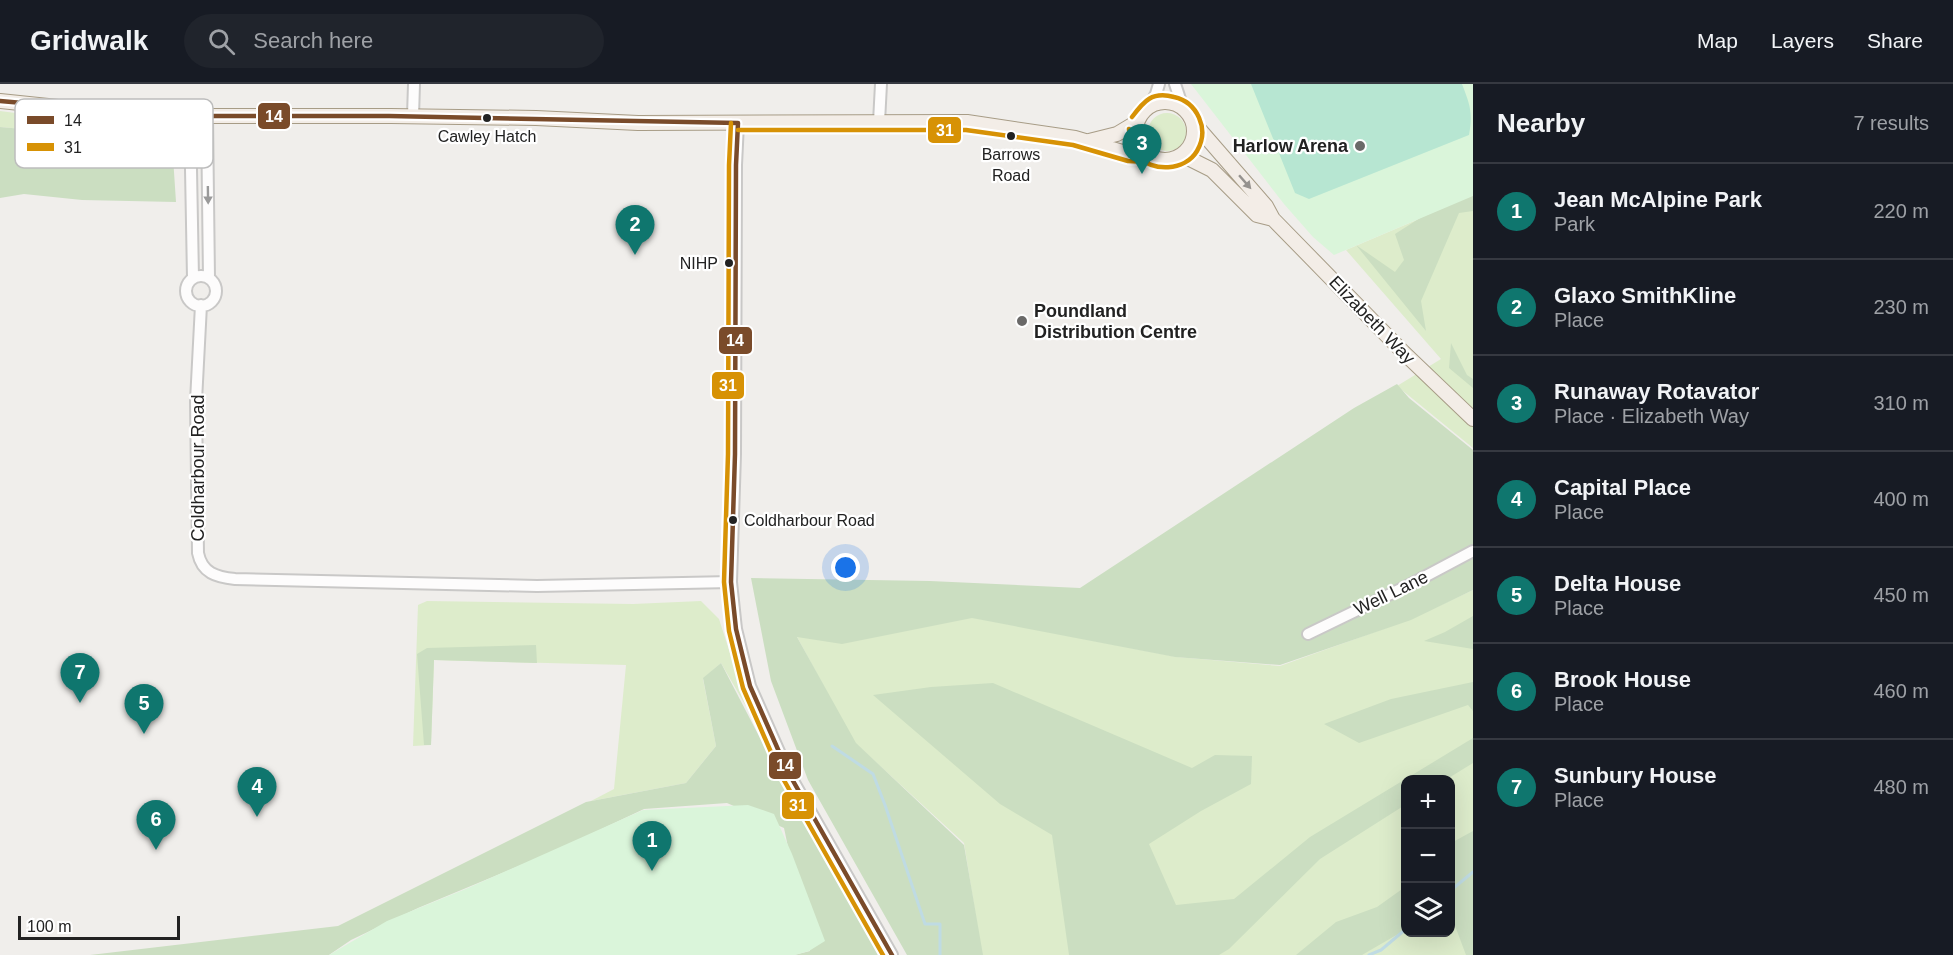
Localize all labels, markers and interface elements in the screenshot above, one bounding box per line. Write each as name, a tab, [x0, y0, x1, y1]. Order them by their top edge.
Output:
search box	[184, 14, 604, 68]
text: Gridwalk	[30, 25, 148, 56]
icon: search	[205, 25, 238, 58]
text: Search here	[253, 28, 373, 53]
text: Map	[1697, 29, 1738, 52]
text: Layers	[1771, 29, 1834, 52]
text: Share	[1867, 29, 1923, 52]
legend	[15, 99, 213, 168]
line badge: 14	[257, 102, 291, 130]
text: 14	[265, 108, 283, 125]
text: Nearby	[1497, 108, 1585, 138]
text: 14	[64, 112, 82, 129]
marker: Cawley Hatch	[481, 112, 493, 124]
text: 7 results	[1853, 112, 1929, 134]
line badge: 31	[927, 116, 962, 144]
text: 31	[936, 122, 954, 139]
pin: 3	[1122, 124, 1162, 174]
place label: Cawley Hatch	[438, 128, 536, 145]
marker: Barrows Road	[1005, 130, 1017, 142]
place label: Harlow Arena	[1233, 136, 1349, 156]
text: 31	[64, 139, 82, 156]
marker: Harlow Arena	[1353, 139, 1367, 153]
place label: Barrows Road	[982, 146, 1040, 184]
one-way arrow	[1238, 174, 1251, 189]
one-way arrow	[203, 186, 213, 205]
text: Jean McAlpine Park	[1554, 187, 1762, 212]
text: 1	[1511, 200, 1522, 222]
text: 220 m	[1873, 200, 1929, 222]
pin: 2	[616, 206, 654, 255]
text: Park	[1554, 213, 1595, 235]
place label: NIHP	[680, 255, 718, 272]
marker: NIHP	[723, 257, 735, 269]
street label: Elizabeth Way	[1325, 272, 1419, 368]
text: Glaxo SmithKline	[1554, 283, 1736, 308]
text: 2	[1511, 296, 1522, 318]
text: 230 m	[1873, 296, 1929, 318]
place label: Poundland Distribution Centre	[1034, 301, 1197, 342]
text: Place	[1554, 309, 1604, 331]
marker: Poundland Distribution Centre	[1015, 314, 1029, 328]
line badge: 14	[718, 326, 753, 355]
text: 14	[726, 332, 744, 349]
line badge: 31	[711, 371, 745, 400]
text: 31	[719, 377, 737, 394]
text: Runaway Rotavator	[1554, 379, 1759, 404]
text: 3	[1511, 392, 1522, 414]
text: 310 m	[1873, 392, 1929, 414]
street label: Coldharbour Road	[188, 394, 208, 542]
text: Place · Elizabeth Way	[1554, 405, 1749, 427]
text: Capital Place	[1554, 475, 1691, 500]
text: 4	[1511, 488, 1522, 510]
text: 400 m	[1873, 488, 1929, 510]
text: Place	[1554, 501, 1604, 523]
place label: Coldharbour Road	[744, 512, 875, 529]
marker: Coldharbour Road	[727, 514, 739, 526]
your location	[831, 553, 860, 582]
street label: Well Lane	[1351, 567, 1431, 619]
text: Delta House	[1554, 571, 1681, 596]
text: 5	[1511, 584, 1522, 606]
text: 450 m	[1873, 584, 1929, 606]
text: Place	[1554, 597, 1604, 619]
pin: 7	[60, 654, 100, 703]
text: Brook House	[1554, 667, 1691, 692]
text: 6	[1511, 680, 1522, 702]
text: 460 m	[1873, 680, 1929, 702]
pin: 5	[124, 684, 164, 734]
text: Place	[1554, 693, 1604, 715]
line badge: 14	[768, 751, 802, 780]
text: 14	[776, 757, 794, 774]
text: Sunbury House	[1554, 763, 1717, 788]
pin: 4	[238, 768, 276, 817]
map controls	[1401, 775, 1455, 937]
button: +	[1401, 775, 1455, 829]
text: 7	[1511, 776, 1522, 798]
text: 480 m	[1873, 776, 1929, 798]
text: Place	[1554, 789, 1604, 811]
line badge: 31	[781, 791, 815, 820]
text: 31	[789, 797, 807, 814]
pin: 6	[136, 800, 176, 850]
pin: 1	[632, 822, 672, 871]
button: −	[1401, 829, 1455, 883]
button: layers	[1401, 883, 1455, 937]
scale bar	[18, 913, 180, 940]
text: 100 m	[27, 918, 71, 935]

